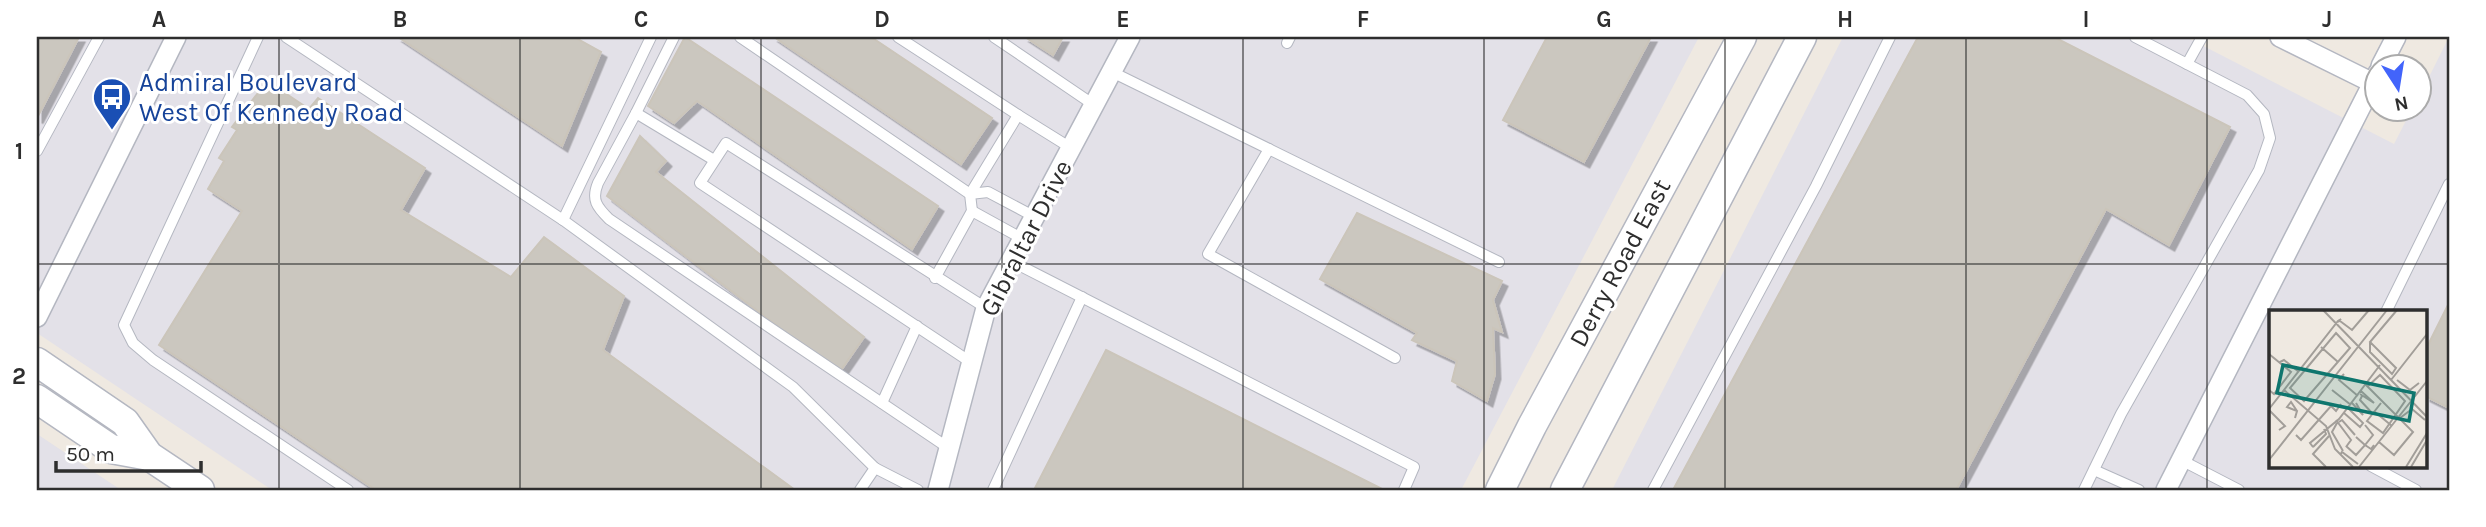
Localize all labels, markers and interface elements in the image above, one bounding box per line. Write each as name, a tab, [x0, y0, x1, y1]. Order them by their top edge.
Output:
text: A	[152, 6, 166, 33]
text: B	[393, 6, 407, 33]
text: C	[634, 6, 648, 33]
text: D	[874, 6, 890, 33]
text: E	[1116, 6, 1130, 33]
text: F	[1357, 6, 1369, 33]
text: G	[1596, 6, 1612, 33]
text: H	[1837, 6, 1853, 33]
text: I	[2082, 6, 2090, 33]
text: J	[2322, 6, 2332, 33]
north arrow	[2364, 52, 2434, 122]
place label: Admiral Boulevard West Of Kennedy Road	[139, 67, 404, 128]
bus stop icon: Admiral Boulevard West Of Kennedy Road	[91, 76, 133, 131]
text: N	[2392, 91, 2410, 116]
text: 1	[15, 138, 23, 165]
street label: Gibraltar Drive	[973, 155, 1079, 321]
street label: Derry Road East	[1563, 173, 1677, 352]
inset map	[2269, 310, 2426, 468]
text: 2	[12, 363, 26, 390]
scale bar	[56, 429, 201, 473]
text: 50 m	[66, 442, 115, 466]

